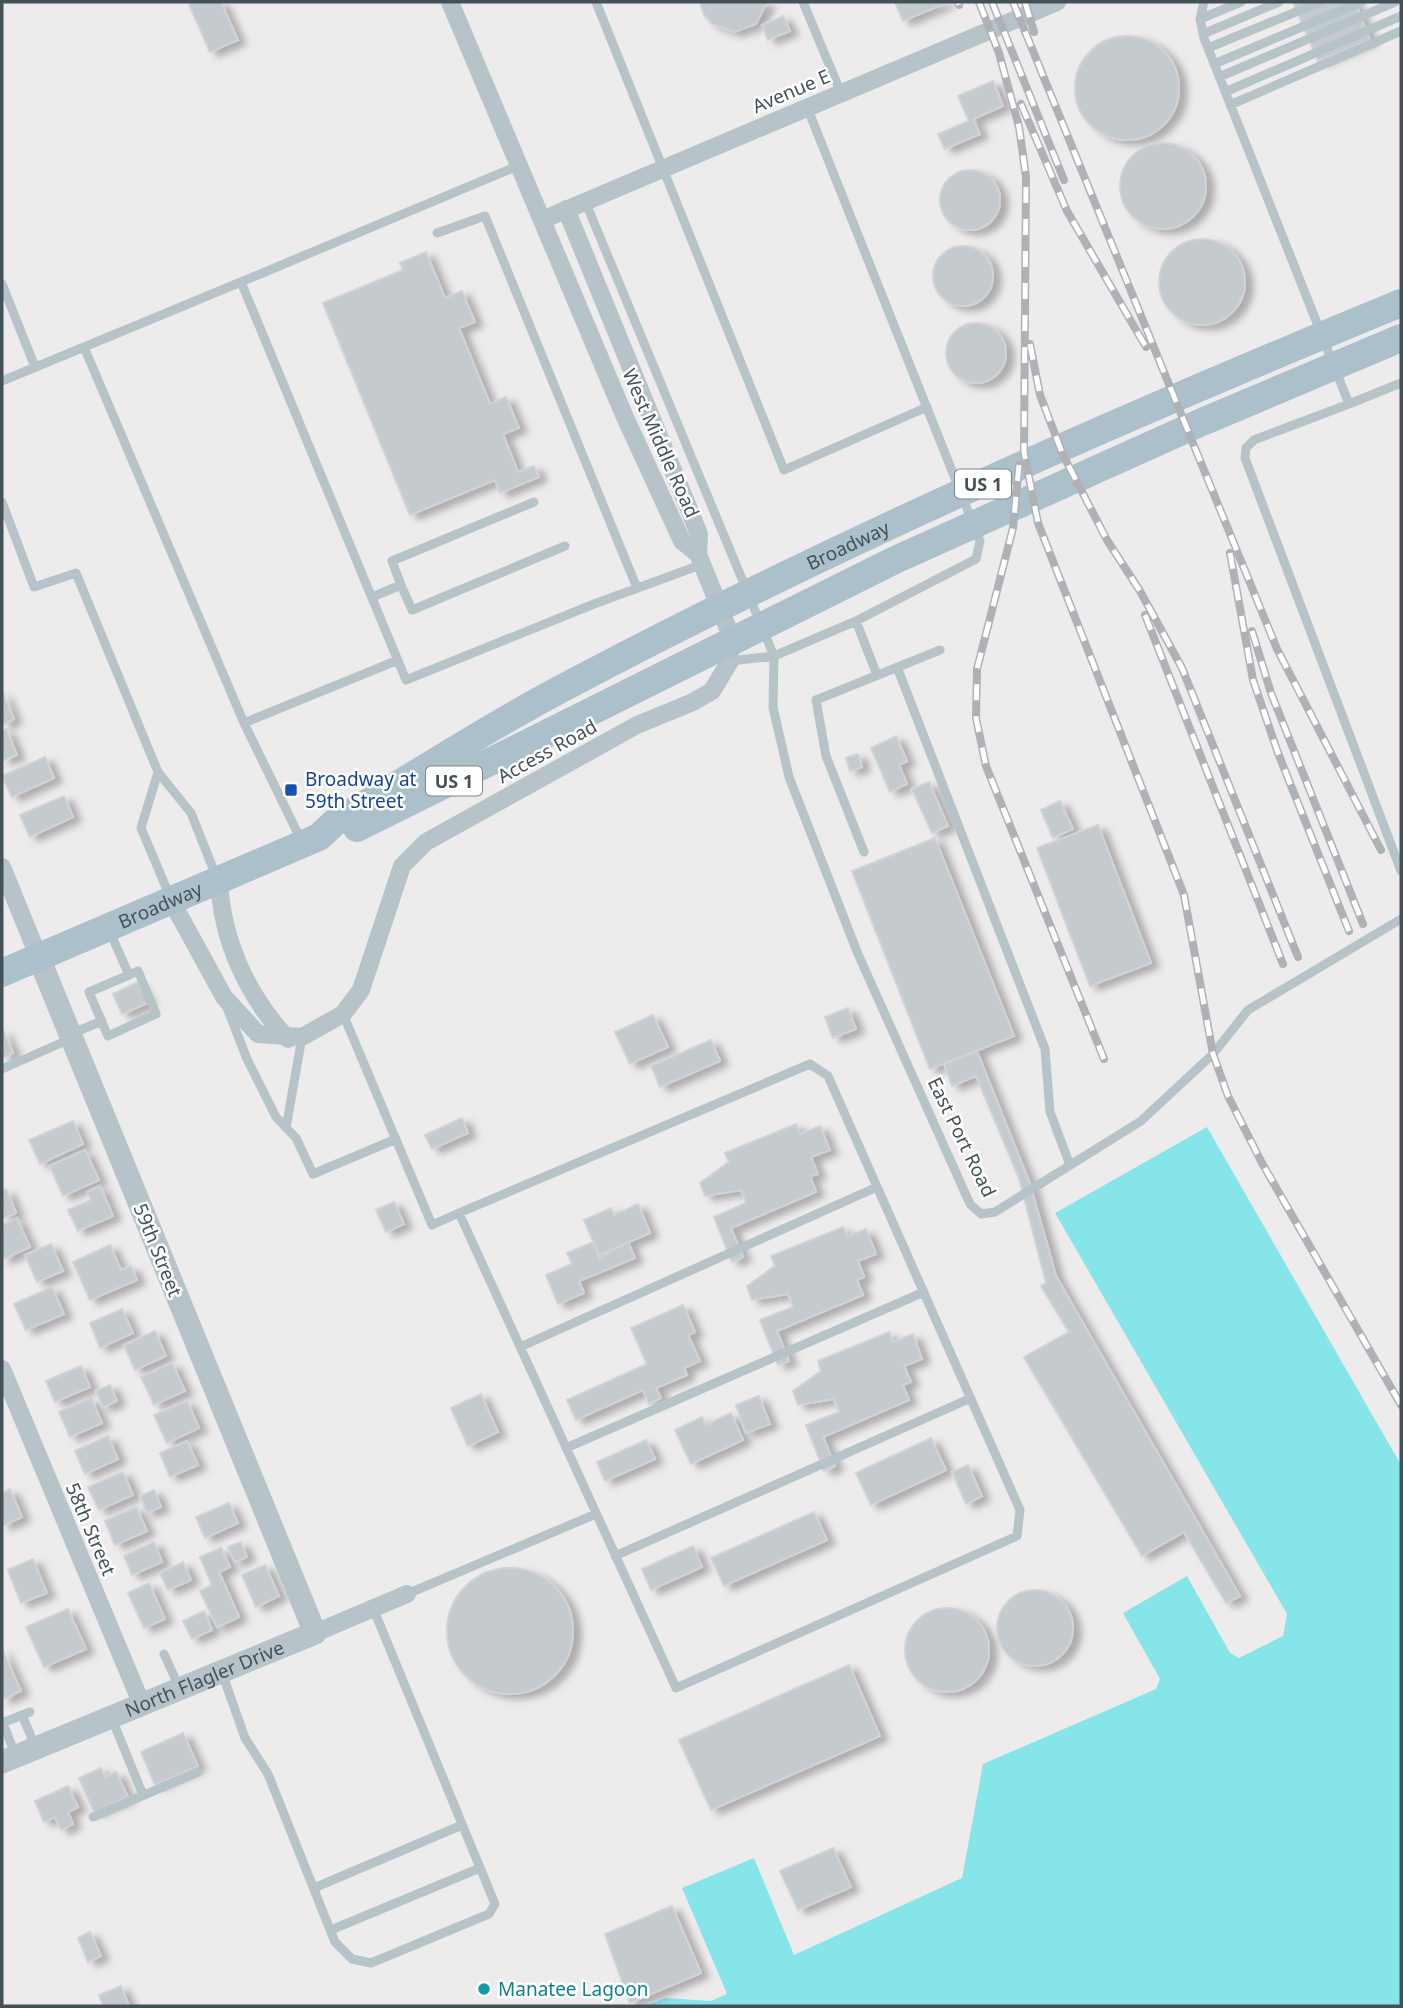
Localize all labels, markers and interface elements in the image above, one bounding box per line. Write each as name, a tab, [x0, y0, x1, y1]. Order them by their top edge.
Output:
street label: Avenue E	[748, 63, 834, 119]
street label: West Middle Road	[616, 364, 706, 522]
road number: US 1	[955, 470, 1011, 498]
street label: Broadway	[802, 514, 894, 576]
street label: Access Road	[493, 713, 601, 789]
place label: Broadway at 59th Street	[305, 766, 417, 814]
road number: US 1	[426, 766, 482, 796]
marker: Broadway at 59th Street	[283, 782, 299, 798]
street label: Broadway	[114, 876, 206, 935]
street label: East Port Road	[922, 1073, 1002, 1201]
street label: 59th Street	[128, 1200, 189, 1301]
street label: 58th Street	[60, 1479, 122, 1579]
street label: North Flagler Drive	[121, 1634, 288, 1723]
place label: Manatee Lagoon	[498, 1976, 649, 2002]
marker: Manatee Lagoon	[476, 1981, 492, 1997]

